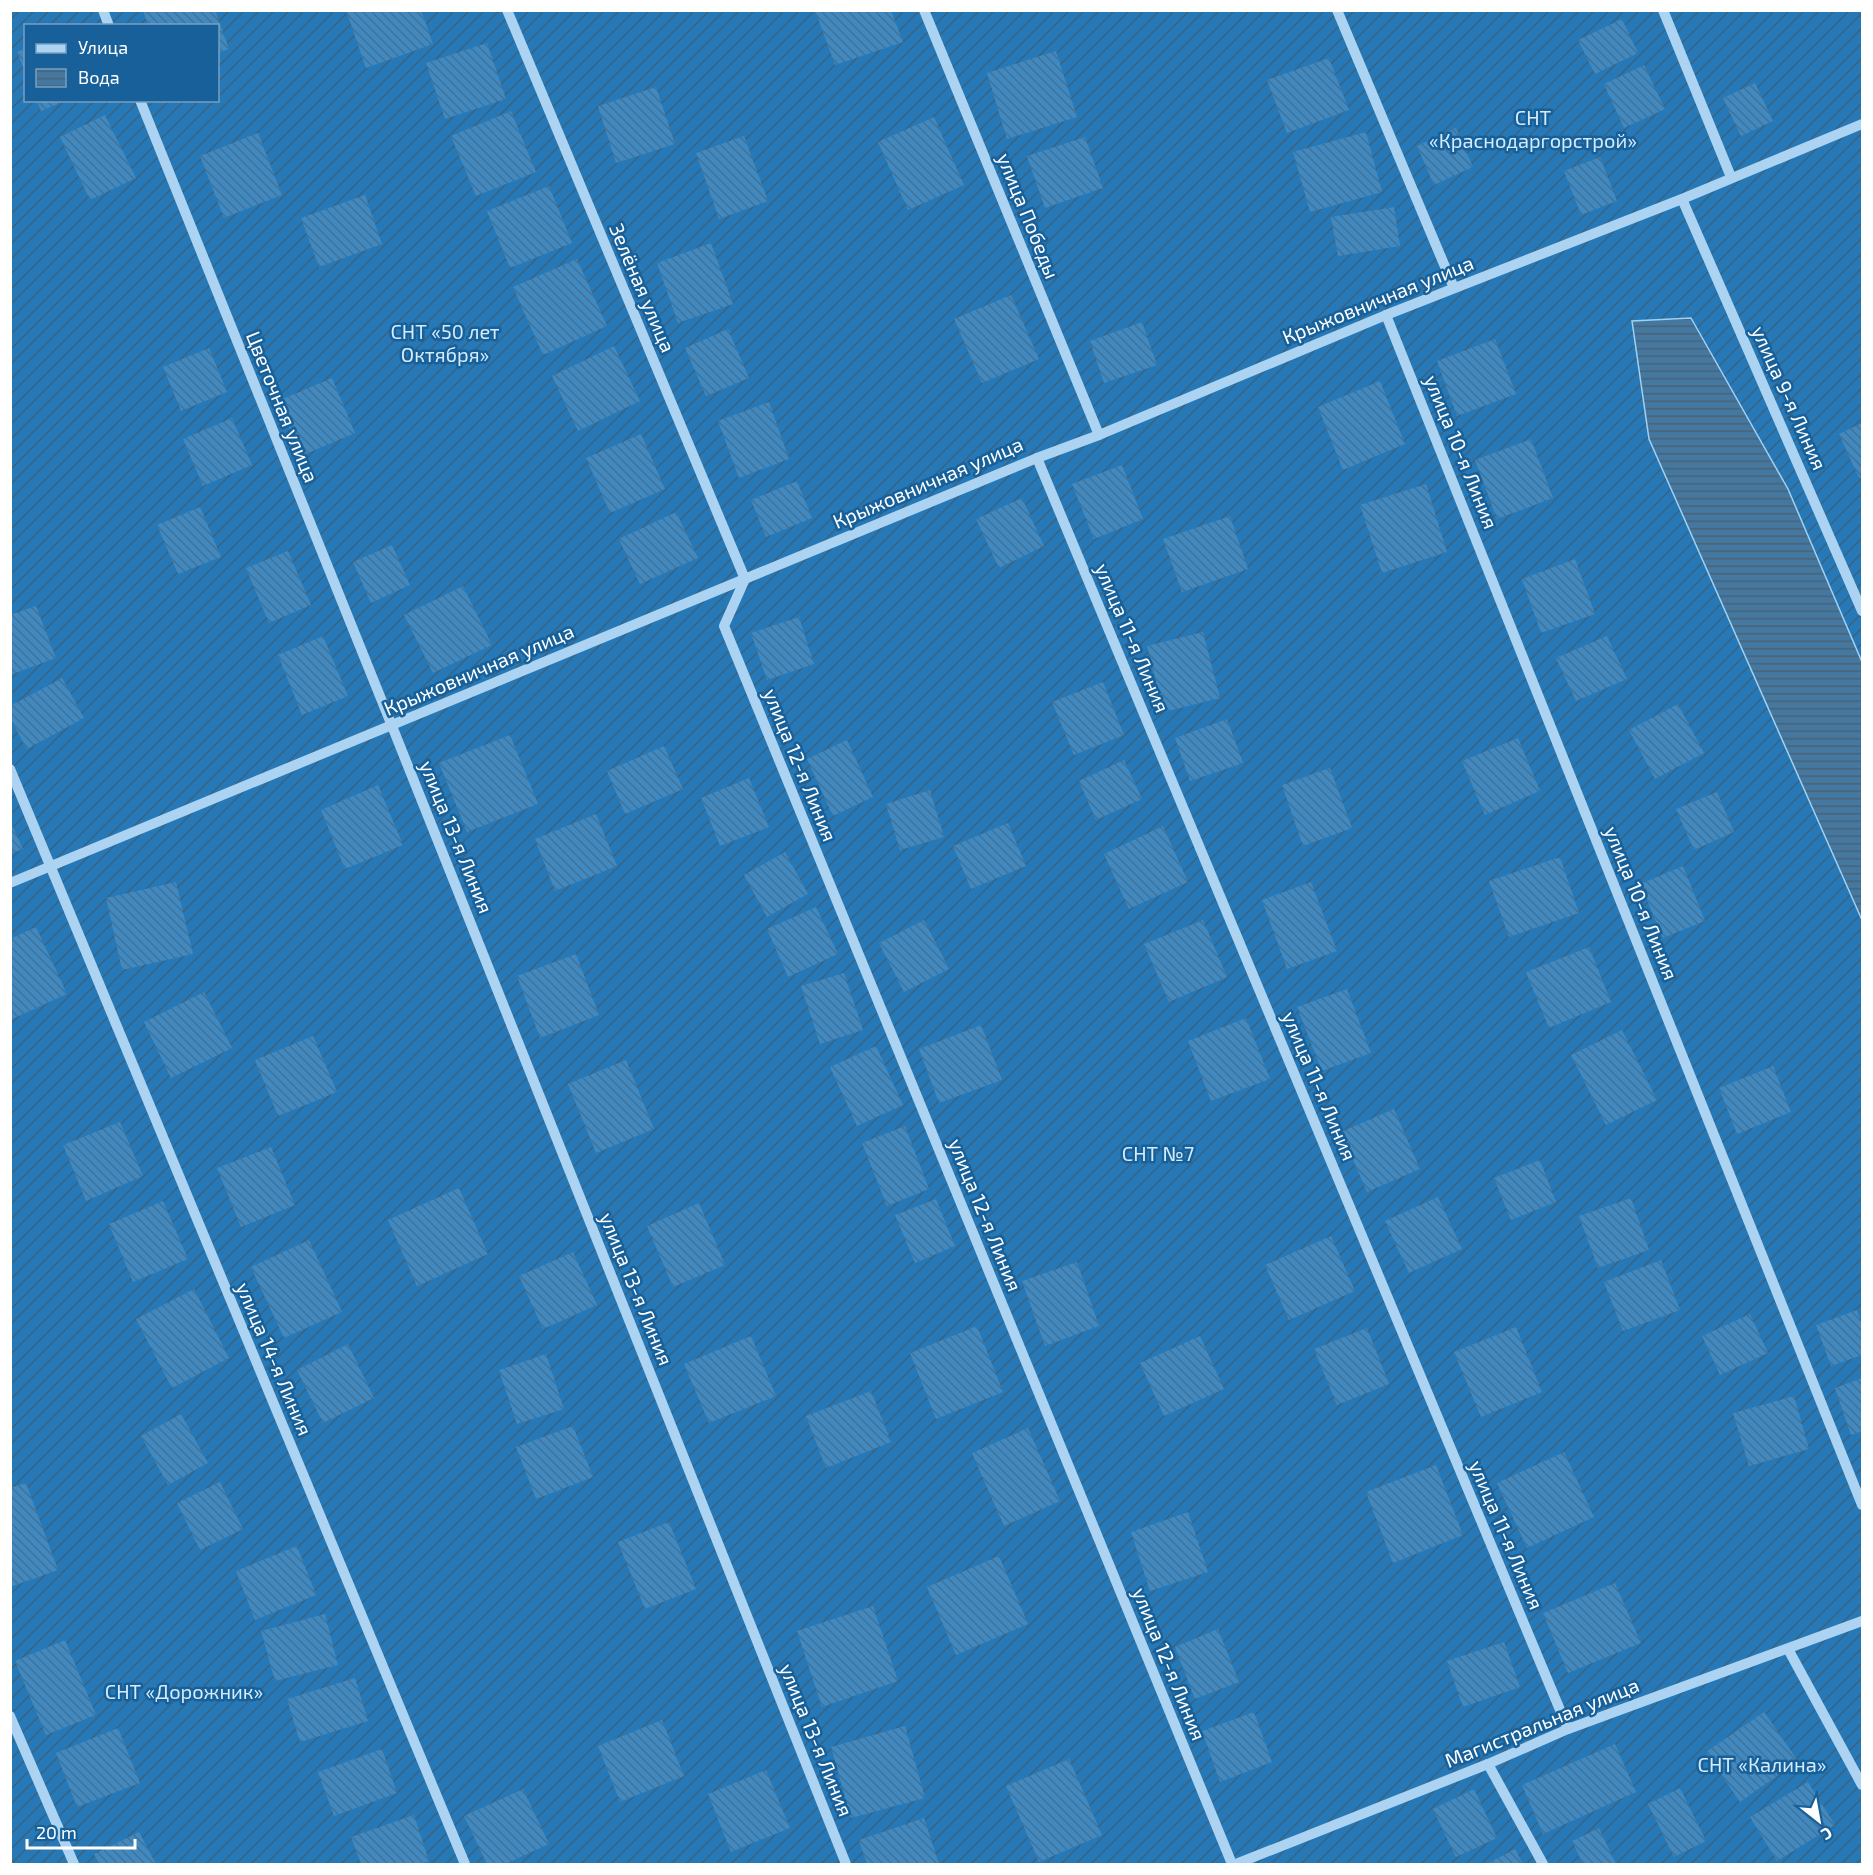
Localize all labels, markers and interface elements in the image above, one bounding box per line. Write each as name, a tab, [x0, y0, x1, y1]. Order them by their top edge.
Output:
legend	[24, 24, 219, 102]
text: Улица	[78, 36, 128, 58]
text: Вода	[78, 66, 120, 88]
park label: СНТ «Краснодаргорстрой»	[1429, 105, 1637, 152]
street label: улица Победы	[992, 149, 1065, 282]
street label: Зелёная улица	[604, 220, 681, 356]
street label: Крыжовничная улица	[1278, 250, 1477, 349]
park label: СНТ «50 лет Октября»	[390, 319, 500, 366]
street label: улица 9-я Линия	[1747, 322, 1832, 474]
street label: Цветочная улица	[241, 328, 324, 486]
street label: улица 10-я Линия	[1419, 371, 1504, 532]
street label: Крыжовничная улица	[829, 431, 1027, 534]
street label: улица 11-я Линия	[1090, 559, 1175, 716]
street label: Крыжовничная улица	[380, 618, 578, 721]
street label: улица 12-я Линия	[758, 685, 843, 845]
street label: улица 13-я Линия	[414, 757, 499, 917]
street label: улица 10-я Линия	[1599, 822, 1684, 983]
street label: улица 11-я Линия	[1277, 1007, 1362, 1164]
street label: улица 12-я Линия	[943, 1135, 1028, 1295]
park label: СНТ №7	[1122, 1141, 1194, 1165]
street label: улица 13-я Линия	[594, 1209, 679, 1369]
street label: улица 14-я Линия	[231, 1278, 318, 1439]
street label: улица 11-я Линия	[1464, 1456, 1549, 1613]
street label: улица 12-я Линия	[1127, 1584, 1212, 1744]
street label: улица 13-я Линия	[774, 1660, 859, 1820]
street label: Магистральная улица	[1441, 1672, 1643, 1773]
park label: СНТ «Дорожник»	[105, 1679, 263, 1703]
park label: СНТ «Калина»	[1698, 1752, 1826, 1776]
north arrow	[1789, 1791, 1849, 1851]
scale bar	[27, 1812, 135, 1850]
text: 20 m	[36, 1821, 77, 1843]
text: С	[1818, 1824, 1836, 1845]

